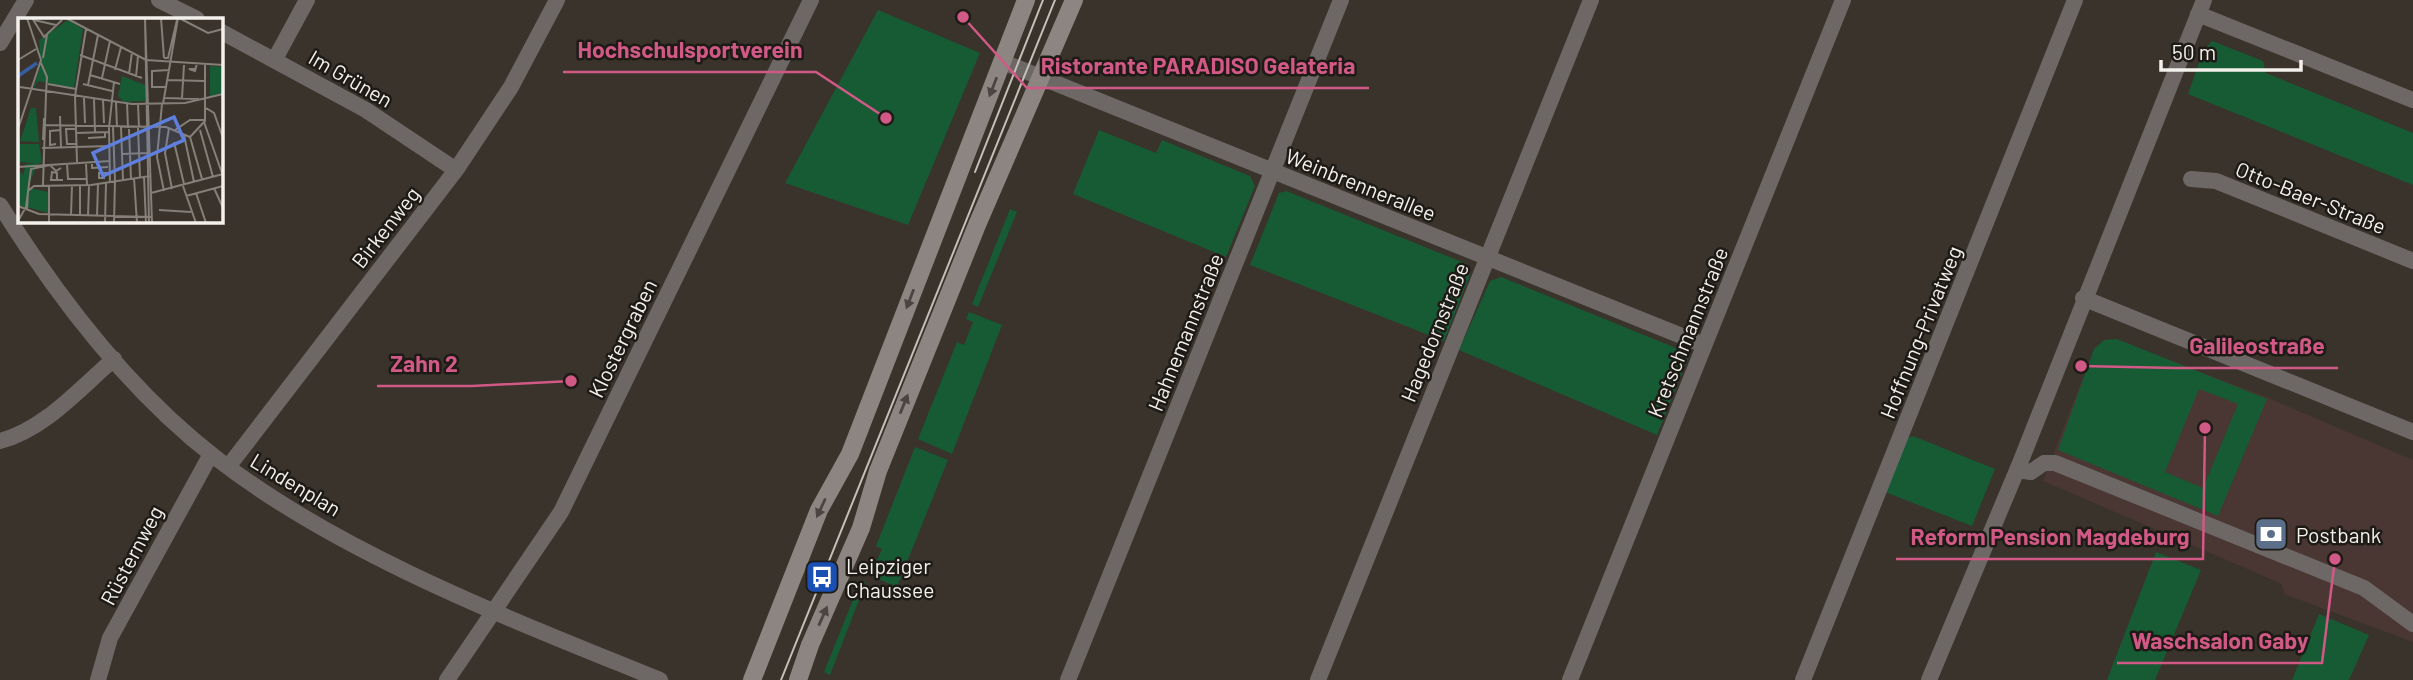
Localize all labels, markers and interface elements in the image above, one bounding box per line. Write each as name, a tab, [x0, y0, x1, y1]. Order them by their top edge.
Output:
inset map	[18, 18, 222, 222]
callout: Hochschulsportverein	[563, 28, 816, 72]
scale bar	[2161, 28, 2301, 72]
text: Hochschulsportverein	[577, 35, 803, 63]
text: 50 m	[2172, 39, 2216, 64]
street label: Im Grünen	[305, 44, 397, 112]
callout: Ristorante PARADISO Gelateria	[1027, 44, 1369, 88]
text: Ristorante PARADISO Gelateria	[1041, 51, 1355, 79]
one-way arrow	[988, 76, 999, 97]
street label: Weinbrennerallee	[1282, 143, 1440, 225]
street label: Otto-Baer-Straße	[2232, 156, 2390, 238]
street label: Birkenweg	[346, 182, 424, 272]
street label: Hoffnung-Privatweg	[1874, 242, 1966, 422]
street label: Kretschmannstraße	[1641, 243, 1733, 421]
street label: Hahnemannstraße	[1142, 250, 1228, 414]
street label: Hagedornstraße	[1395, 259, 1473, 405]
street label: Klostergraben	[583, 275, 661, 401]
one-way arrow	[905, 288, 916, 309]
callout: Galileostraße	[2175, 324, 2338, 368]
text: Galileostraße	[2189, 331, 2325, 359]
callout: Zahn 2	[377, 342, 472, 386]
text: Zahn 2	[390, 349, 458, 377]
one-way arrow	[899, 394, 910, 415]
street label: Lindenplan	[246, 447, 346, 521]
one-way arrow	[816, 498, 827, 518]
street label: Rüsternweg	[94, 501, 168, 609]
callout: Reform Pension Magdeburg	[1896, 515, 2203, 559]
bank icon: Postbank	[2252, 515, 2290, 553]
text: Reform Pension Magdeburg	[1910, 522, 2190, 550]
place label: Postbank	[2296, 522, 2381, 547]
place label: Leipziger Chaussee	[846, 553, 934, 602]
bus stop icon: Leipziger Chaussee	[803, 558, 841, 596]
one-way arrow	[817, 606, 828, 627]
callout: Waschsalon Gaby	[2117, 619, 2322, 663]
text: Waschsalon Gaby	[2132, 626, 2309, 654]

